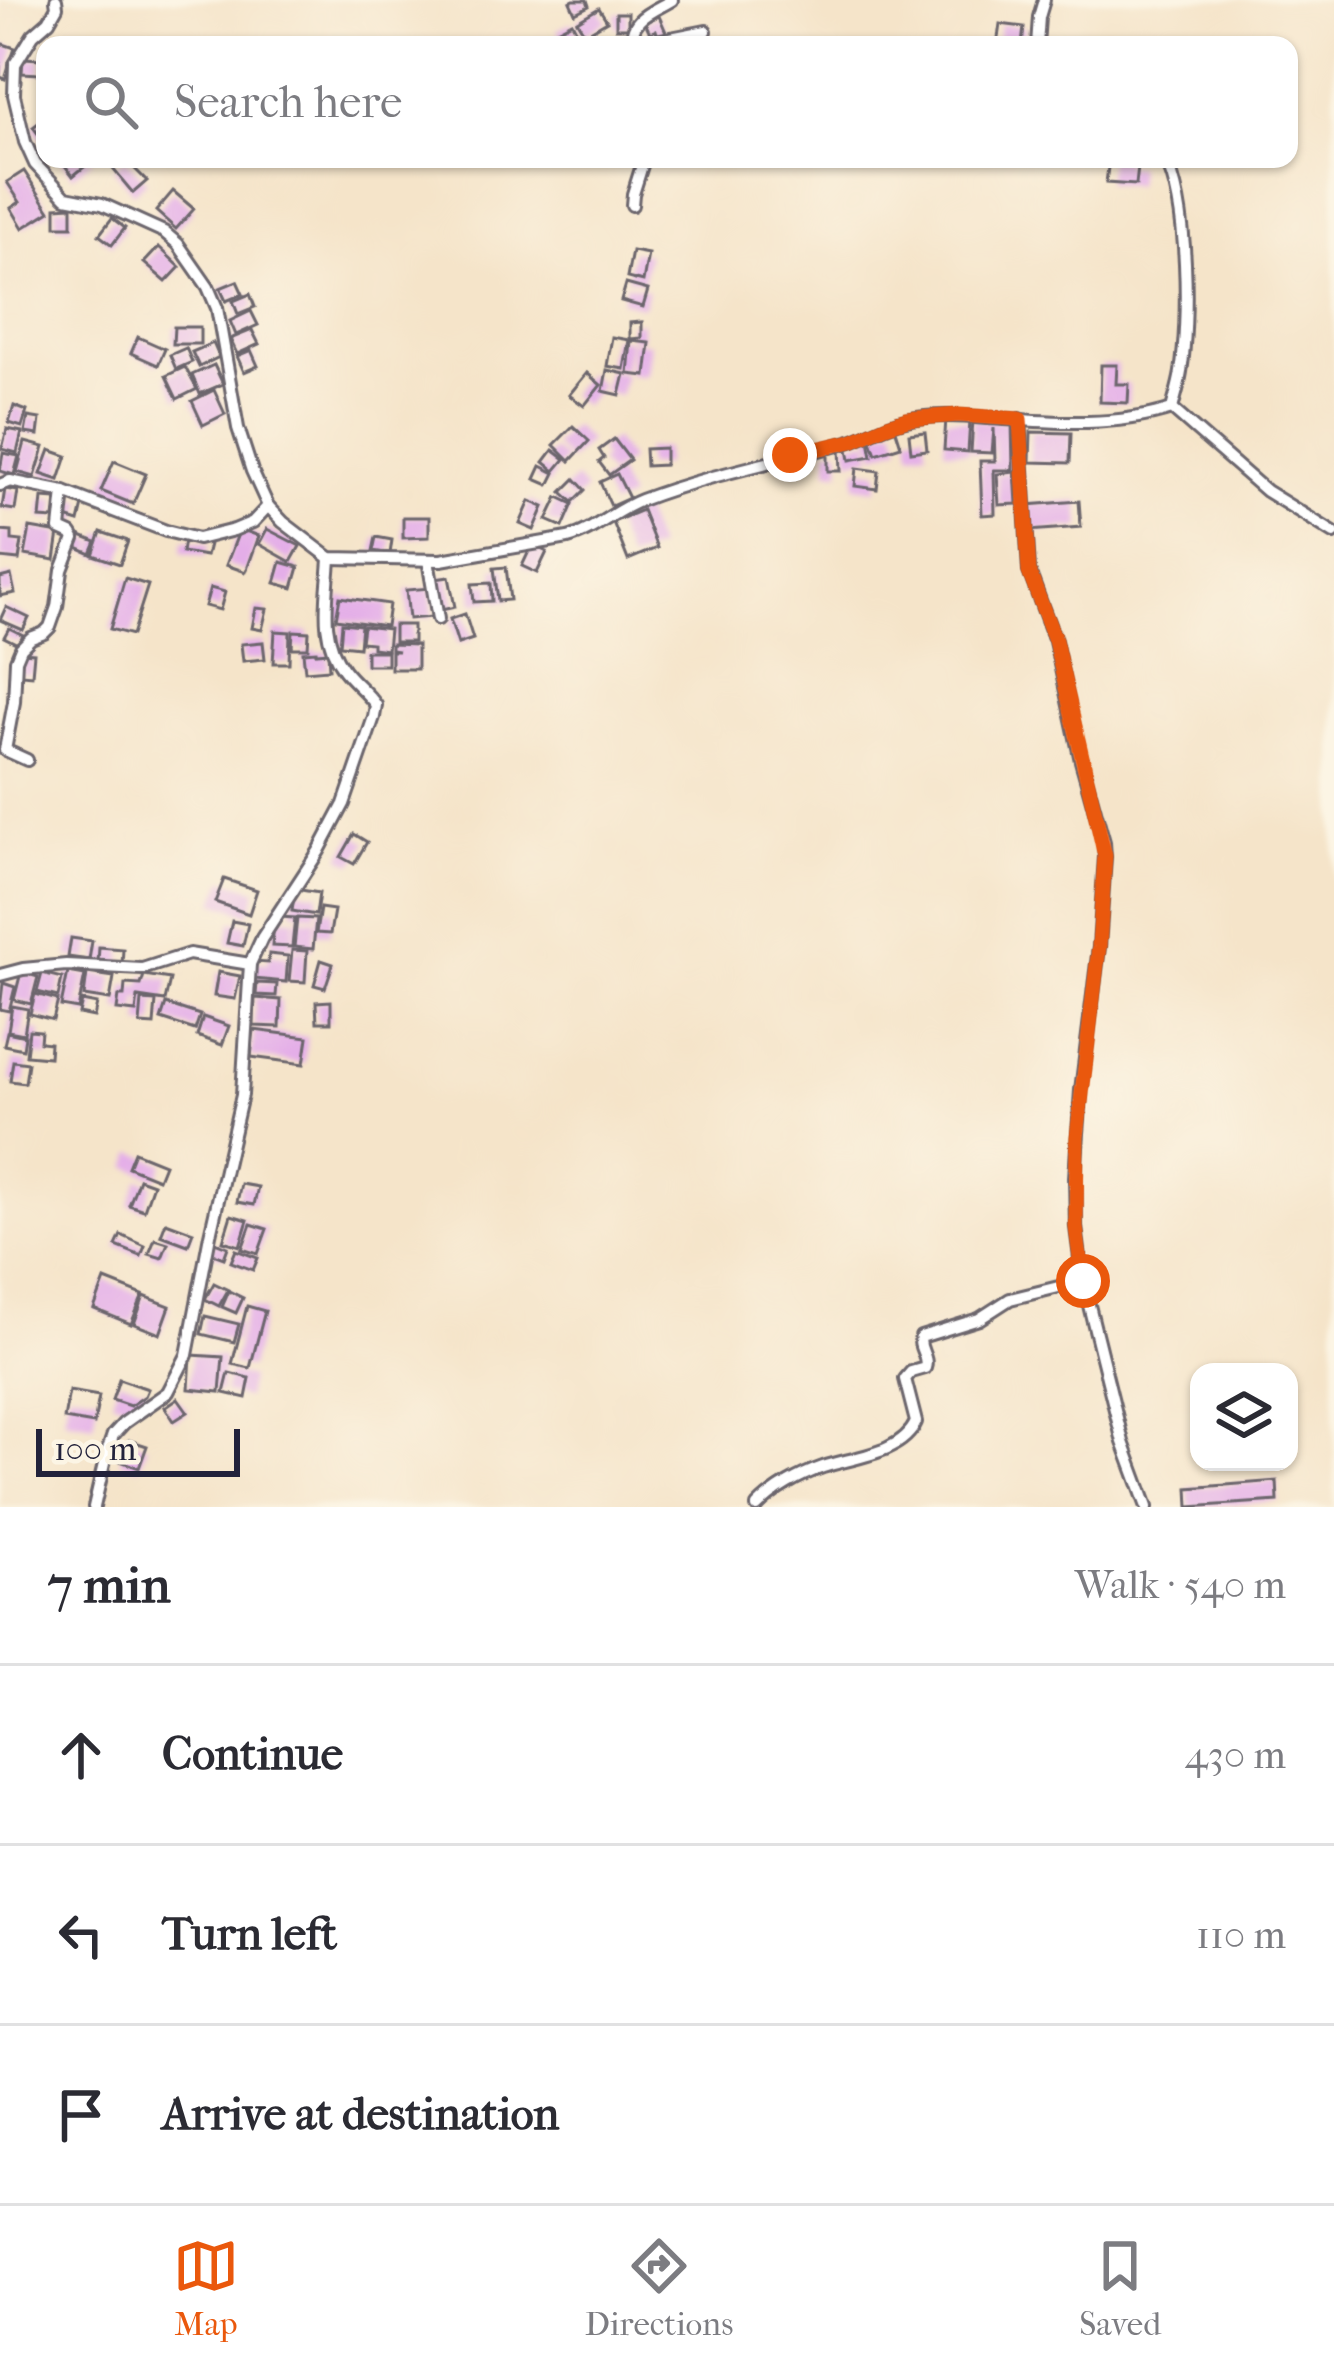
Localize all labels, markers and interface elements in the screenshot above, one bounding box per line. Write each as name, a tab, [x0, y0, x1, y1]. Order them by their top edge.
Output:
search box	[36, 36, 1298, 168]
icon: search	[78, 69, 144, 135]
text: Search here	[174, 76, 402, 129]
route end	[763, 428, 817, 482]
route start	[1056, 1254, 1110, 1308]
map controls	[1190, 1363, 1298, 1471]
button: layers	[1190, 1363, 1298, 1471]
scale bar	[36, 1423, 240, 1476]
text: 100 m	[54, 1430, 137, 1469]
text: 7 min	[48, 1555, 171, 1615]
text: Walk · 540 m	[1075, 1562, 1286, 1608]
icon: ahead	[48, 1722, 114, 1788]
text: Continue	[162, 1728, 343, 1781]
text: 430 m	[1185, 1732, 1286, 1778]
icon: left	[48, 1902, 114, 1968]
text: Turn left	[162, 1908, 337, 1961]
text: 110 m	[1196, 1912, 1286, 1958]
icon: arrive	[48, 2082, 114, 2148]
text: Arrive at destination	[162, 2088, 559, 2141]
tab: Map	[173, 2233, 239, 2344]
tab: Directions	[585, 2233, 733, 2344]
tab: Saved	[1079, 2233, 1161, 2344]

